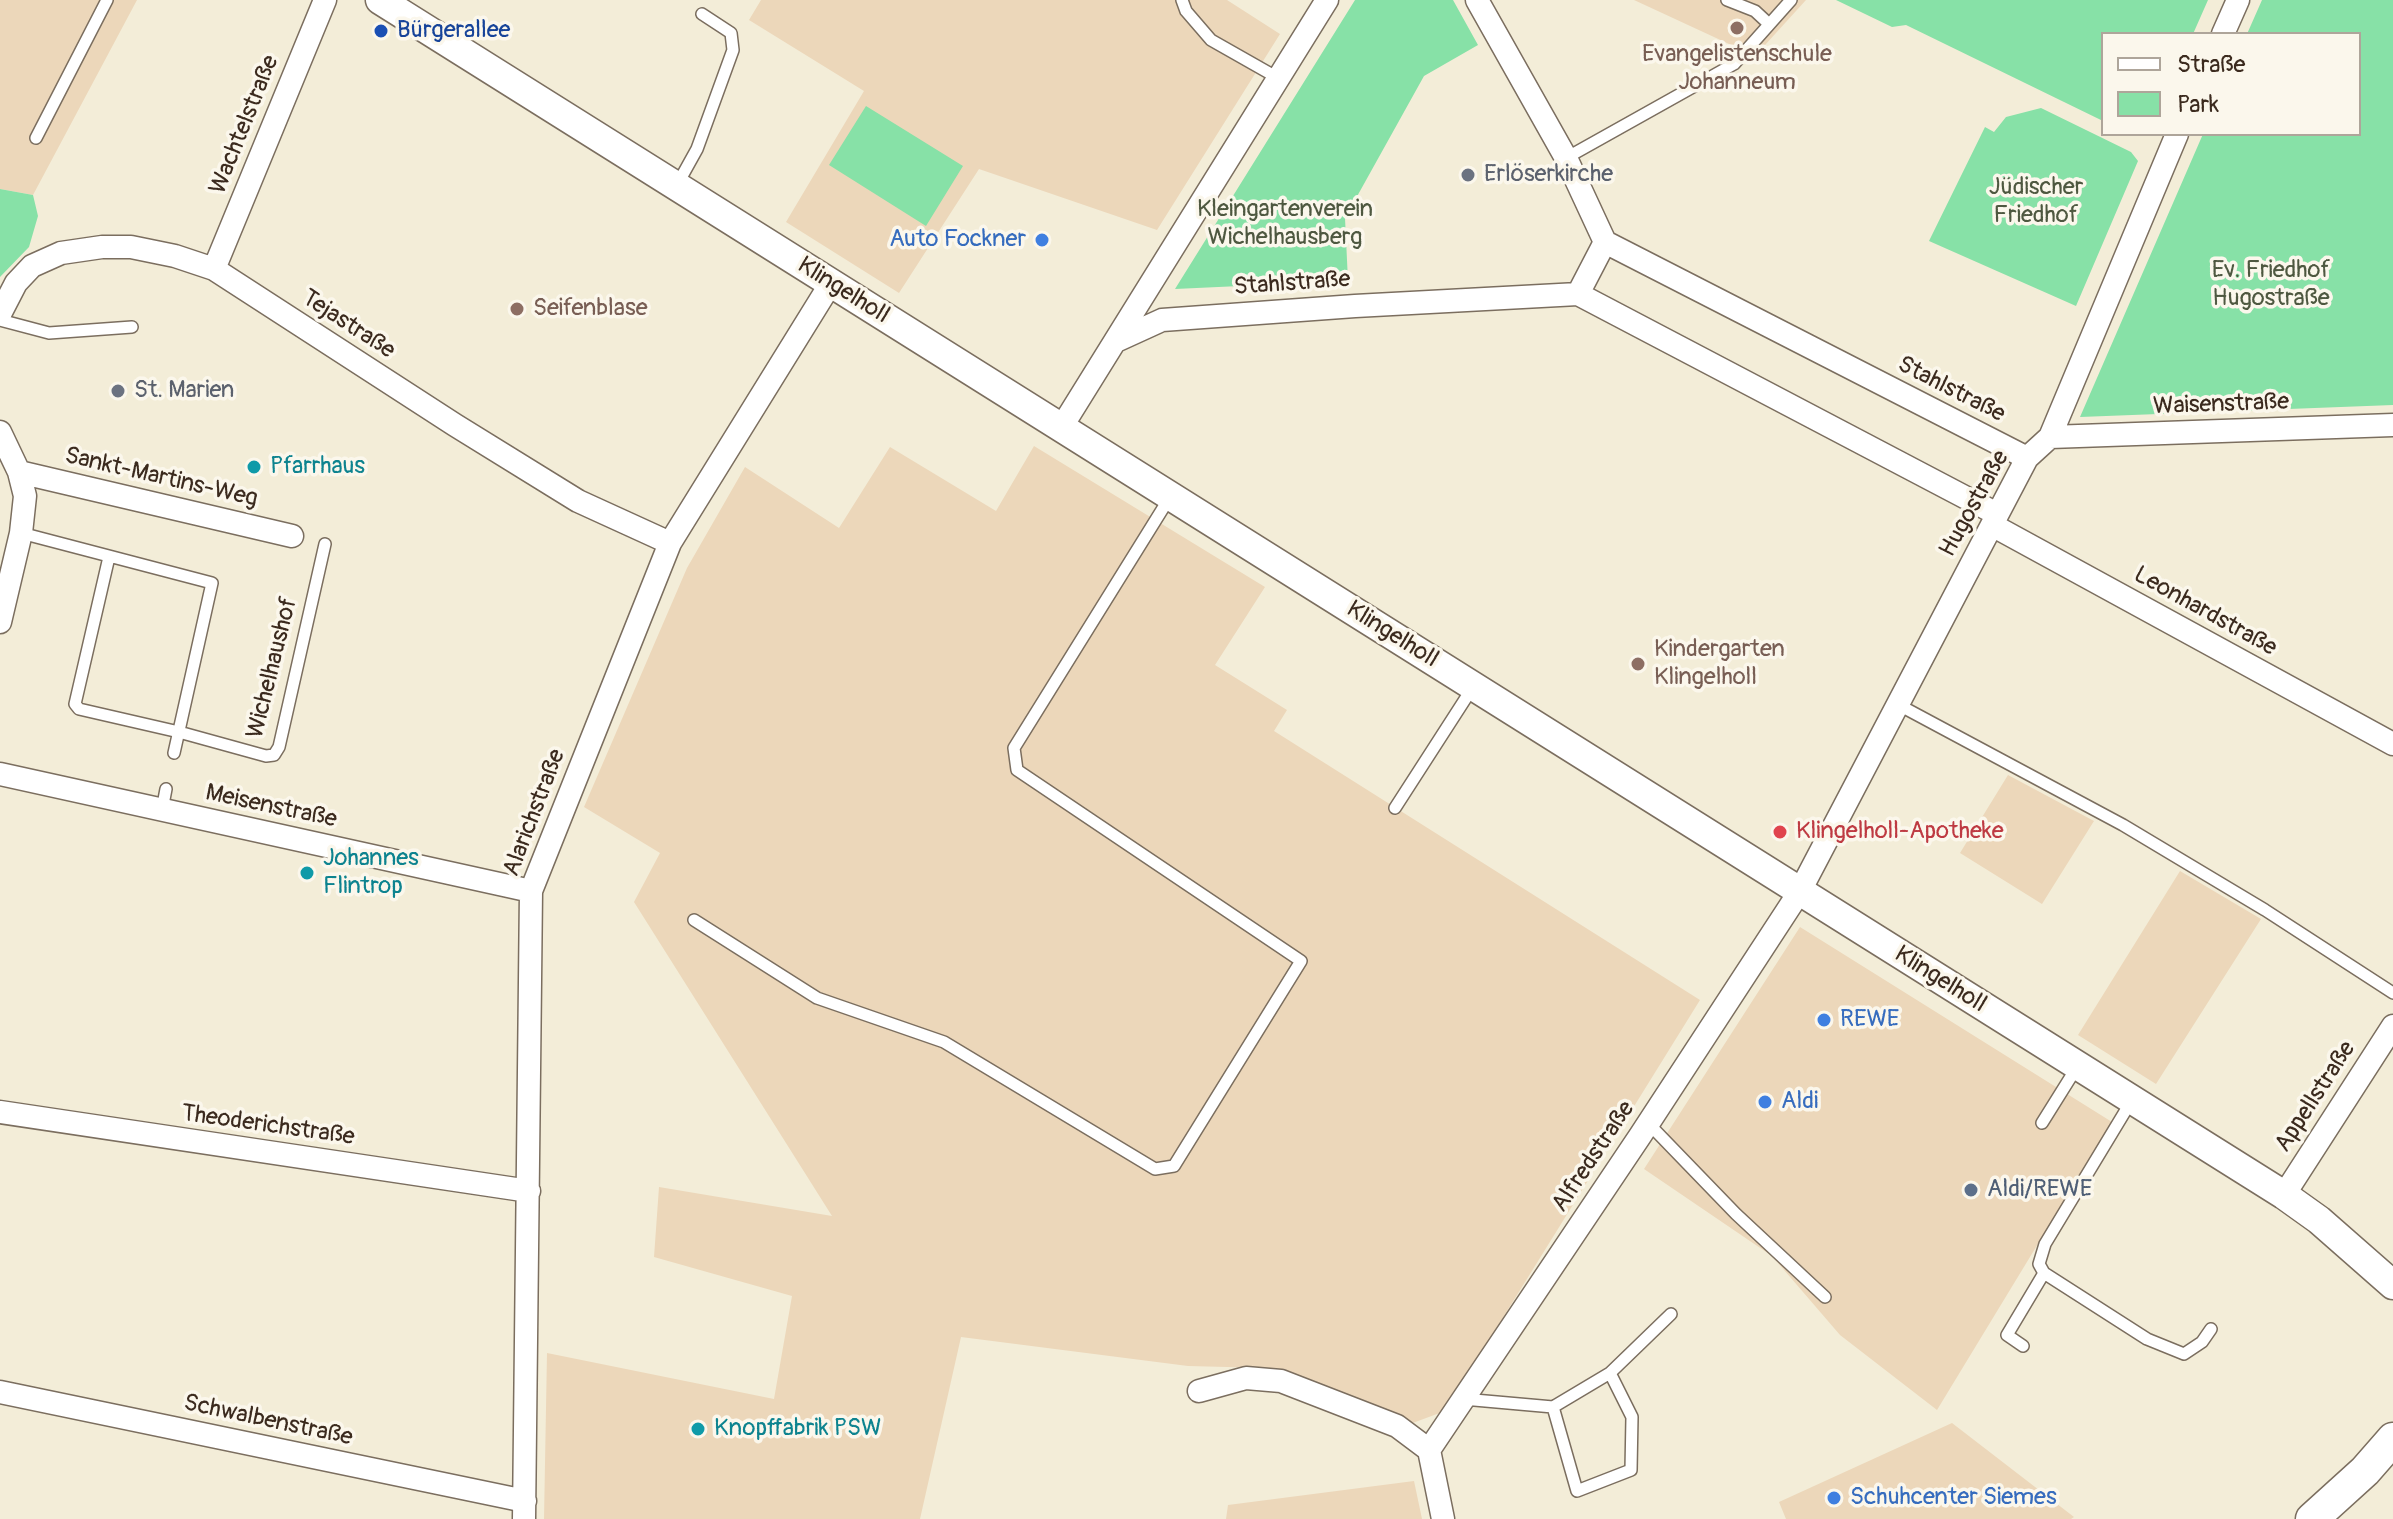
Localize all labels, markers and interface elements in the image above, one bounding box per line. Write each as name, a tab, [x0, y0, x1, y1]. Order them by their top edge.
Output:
place label: Bürgerallee	[397, 17, 510, 45]
marker: Evangelistenschule Johanneum	[1728, 19, 1746, 37]
marker: Bürgerallee	[372, 22, 390, 40]
legend	[2101, 32, 2361, 136]
place label: Evangelistenschule Johanneum	[1642, 41, 1832, 97]
text: Straße	[2177, 50, 2245, 79]
street label: Wachtelstraße	[204, 51, 286, 199]
text: Park	[2177, 90, 2219, 119]
place label: Erlöserkirche	[1484, 161, 1613, 189]
marker: Erlöserkirche	[1459, 166, 1477, 184]
park label: Jüdischer Friedhof	[1989, 174, 2083, 230]
park label: Kleingartenverein Wichelhausberg	[1197, 196, 1373, 252]
place label: Auto Fockner	[889, 226, 1026, 254]
marker: Auto Fockner	[1033, 231, 1051, 249]
street label: Klingelholl	[792, 252, 894, 330]
park label: Ev. Friedhof Hugostraße	[2212, 257, 2330, 313]
street label: Stahlstraße	[1233, 266, 1351, 302]
street label: Tejastraße	[296, 284, 400, 366]
place label: Seifenblase	[533, 295, 648, 323]
marker: Seifenblase	[508, 300, 526, 318]
street label: Stahlstraße	[1892, 351, 2010, 429]
place label: St. Marien	[134, 377, 234, 405]
marker: St. Marien	[109, 382, 127, 400]
street label: Waisenstraße	[2152, 388, 2290, 422]
street label: Sankt-Martins-Weg	[62, 442, 260, 514]
street label: Hugostraße	[1934, 446, 2016, 562]
place label: Pfarrhaus	[270, 453, 365, 481]
marker: Pfarrhaus	[245, 458, 263, 476]
street label: Leonhardstraße	[2129, 561, 2281, 663]
street label: Wichelhaushof	[242, 594, 304, 742]
street label: Klingelholl	[1341, 596, 1443, 674]
place label: Kindergarten Klingelholl	[1654, 636, 1785, 692]
marker: Kindergarten Klingelholl	[1629, 655, 1647, 673]
street label: Alarichstraße	[498, 745, 572, 881]
street label: Meisenstraße	[203, 779, 339, 835]
place label: Klingelholl-Apotheke	[1796, 818, 2004, 846]
marker: Klingelholl-Apotheke	[1771, 823, 1789, 841]
place label: Johannes Flintrop	[323, 845, 419, 901]
marker: Johannes Flintrop	[298, 864, 316, 882]
street label: Klingelholl	[1889, 941, 1991, 1019]
place label: REWE	[1840, 1006, 1899, 1034]
marker: REWE	[1815, 1011, 1833, 1029]
street label: Appellstraße	[2269, 1036, 2363, 1158]
place label: Aldi	[1781, 1088, 1818, 1116]
marker: Aldi	[1756, 1093, 1774, 1111]
street label: Alfredstraße	[1546, 1096, 1642, 1218]
street label: Theoderichstraße	[180, 1100, 356, 1152]
place label: Aldi/REWE	[1987, 1176, 2092, 1204]
marker: Aldi/REWE	[1962, 1181, 1980, 1199]
street label: Schwalbenstraße	[181, 1389, 355, 1453]
place label: Knopffabrik PSW	[714, 1415, 881, 1443]
marker: Knopffabrik PSW	[689, 1420, 707, 1438]
place label: Schuhcenter Siemes	[1850, 1484, 2057, 1512]
marker: Schuhcenter Siemes	[1825, 1489, 1843, 1507]

